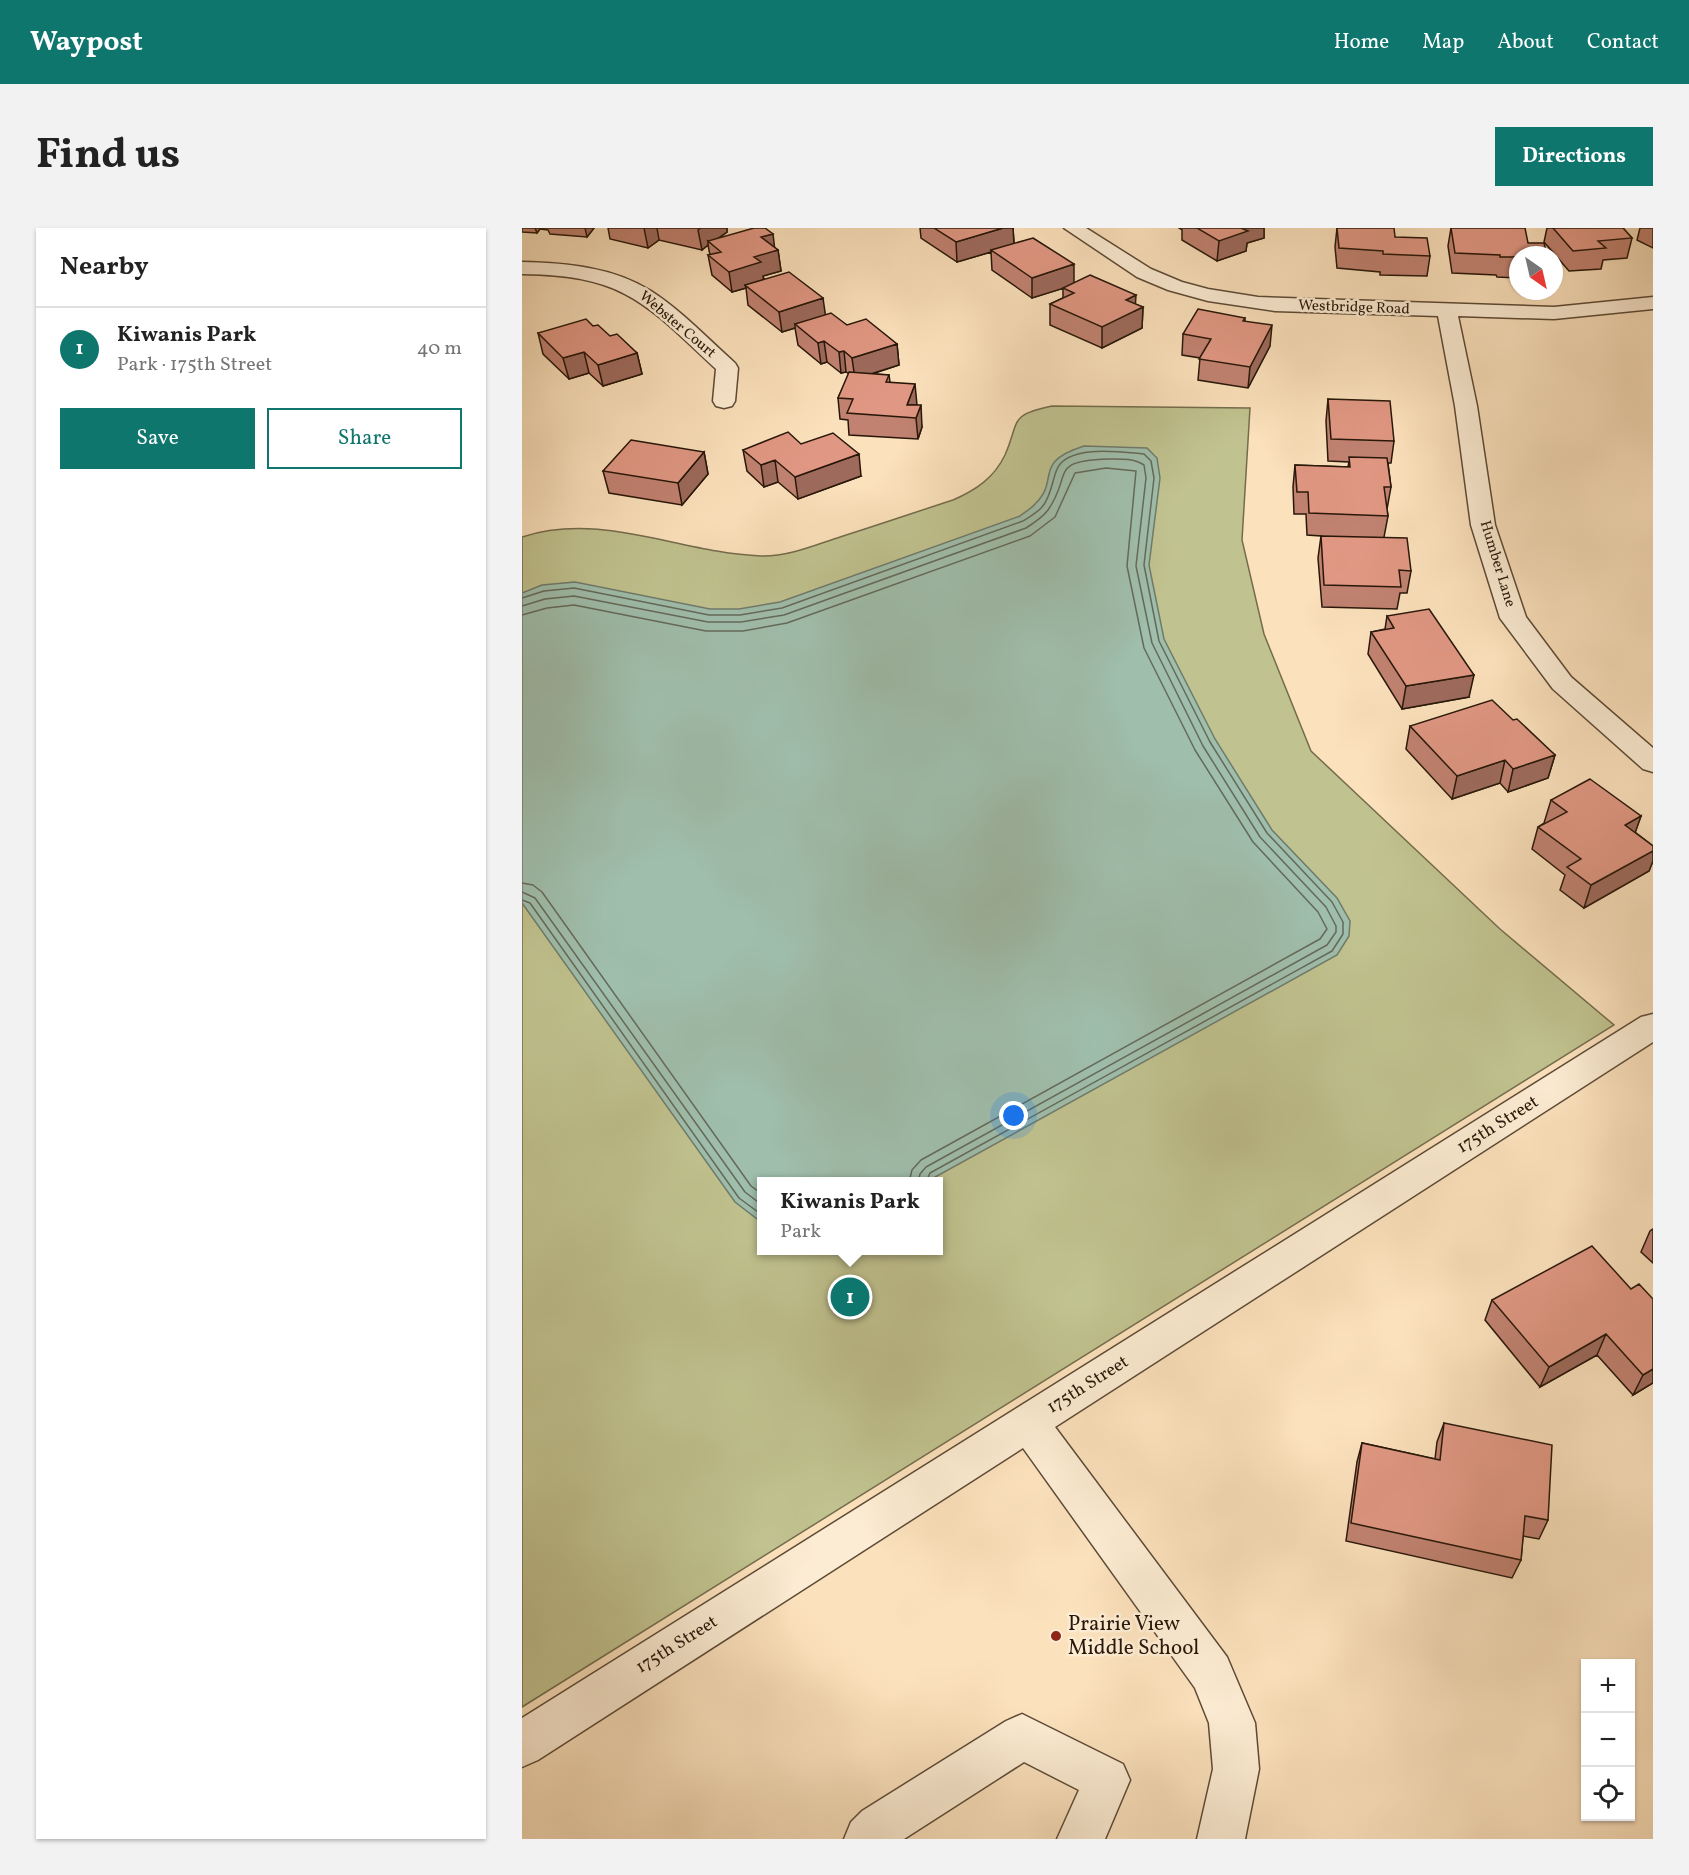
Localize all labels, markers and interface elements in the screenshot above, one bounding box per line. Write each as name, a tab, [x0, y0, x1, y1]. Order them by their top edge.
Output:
text: Waypost	[30, 23, 143, 62]
text: Home	[1334, 28, 1389, 57]
text: Map	[1422, 28, 1464, 57]
text: About	[1497, 28, 1554, 57]
text: Contact	[1587, 28, 1659, 57]
text: Find us	[36, 127, 180, 186]
button: Directions	[1495, 127, 1653, 186]
north arrow	[1509, 246, 1563, 300]
text: Nearby	[60, 249, 149, 285]
street label: Webster Court	[634, 286, 720, 364]
street label: Westbridge Road	[1298, 296, 1410, 320]
text: Kiwanis Park	[117, 320, 256, 351]
text: 1	[75, 335, 84, 363]
text: 40 m	[417, 335, 462, 363]
text: Park · 175th Street	[117, 351, 272, 379]
button: Save	[60, 408, 255, 469]
button: Share	[267, 408, 462, 469]
street label: Humber Lane	[1474, 518, 1520, 610]
street label: 175th Street	[1452, 1090, 1544, 1160]
your location	[999, 1101, 1028, 1130]
popup	[757, 1177, 943, 1255]
text: Kiwanis Park	[780, 1187, 920, 1218]
text: Park	[780, 1218, 821, 1246]
pin: 1	[830, 1274, 870, 1320]
street label: 175th Street	[1042, 1350, 1134, 1420]
street label: 175th Street	[631, 1610, 723, 1680]
place label: Prairie View Middle School	[1068, 1610, 1199, 1663]
marker: Prairie View Middle School	[1049, 1629, 1063, 1643]
map controls	[1581, 1659, 1635, 1821]
button: +	[1581, 1659, 1635, 1713]
button: −	[1581, 1713, 1635, 1767]
button: locate	[1581, 1767, 1635, 1821]

